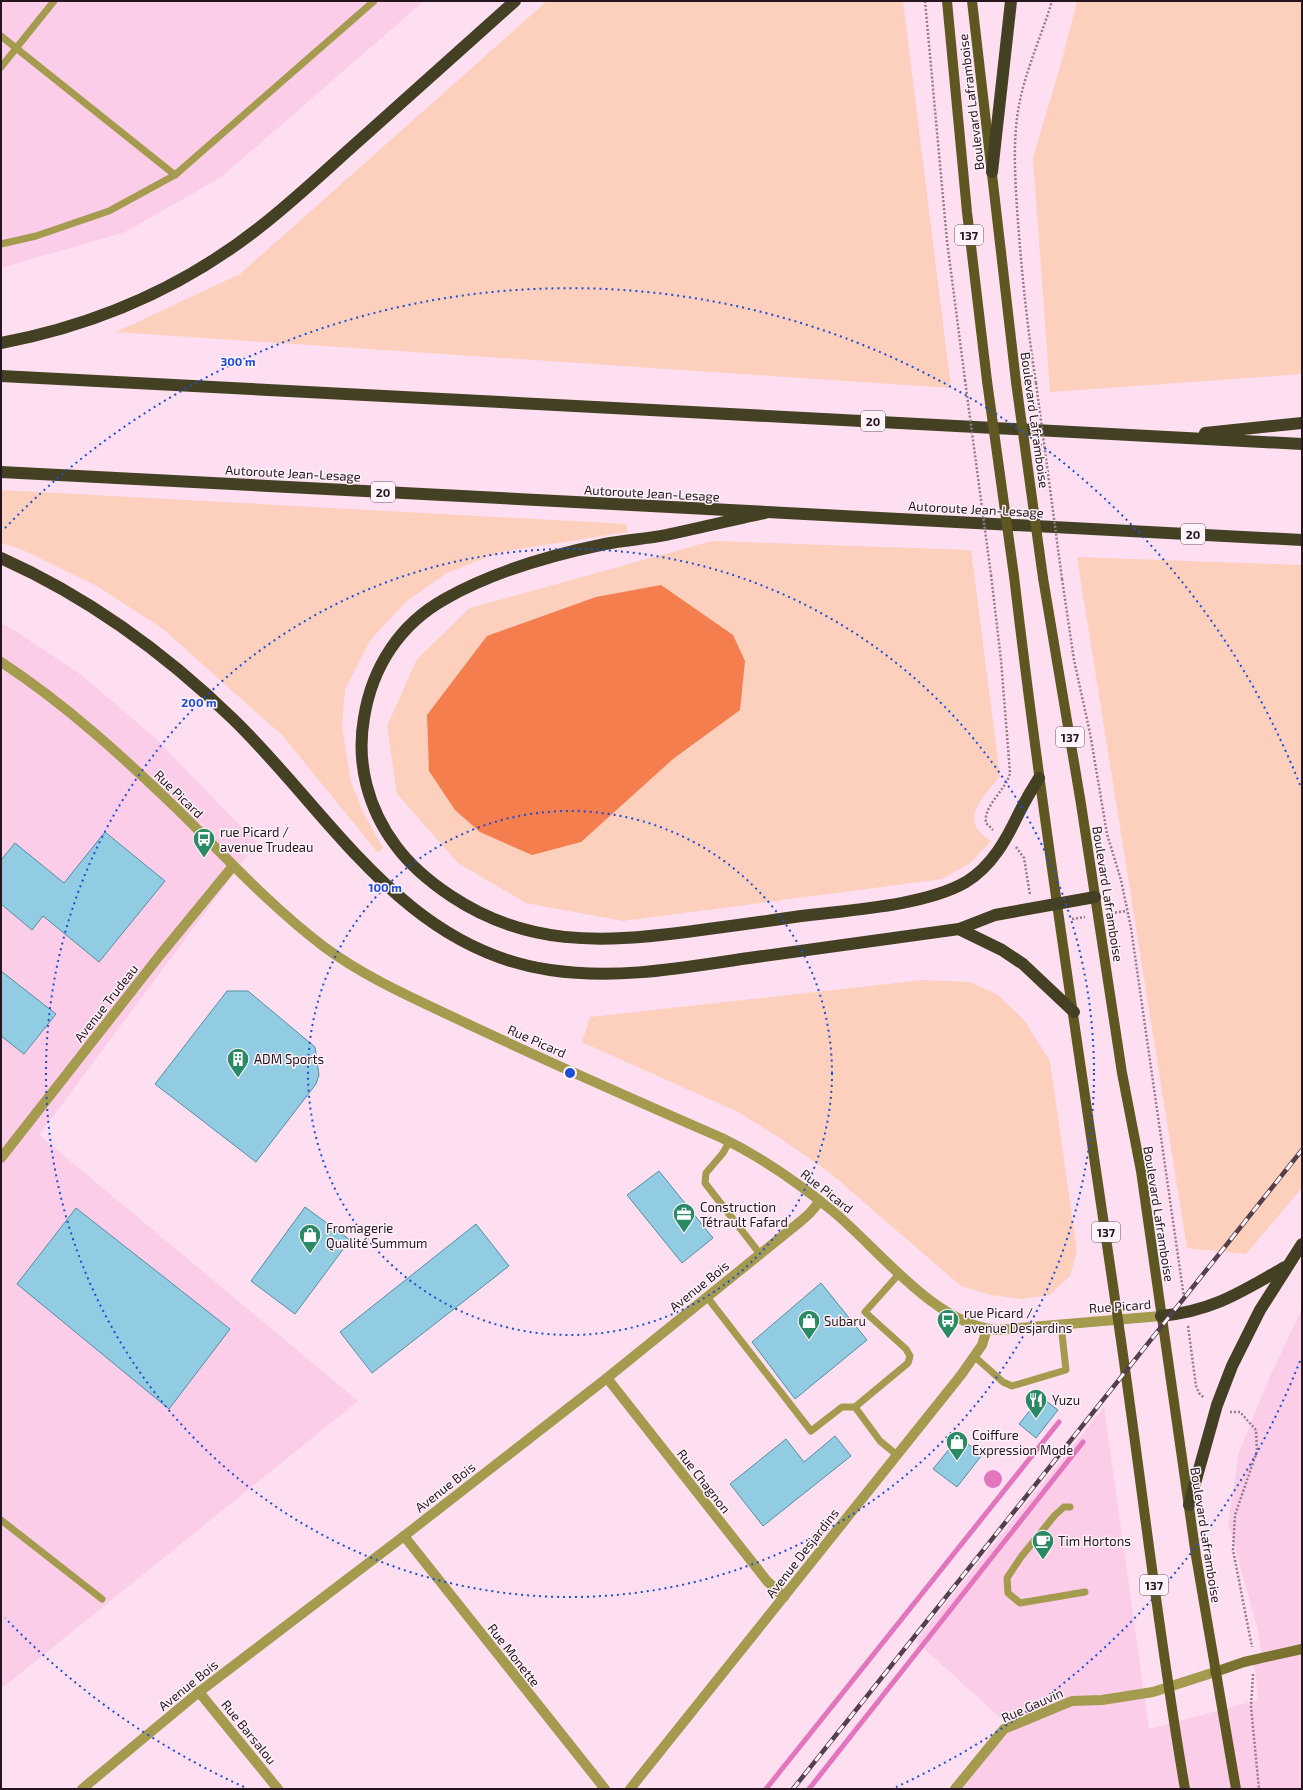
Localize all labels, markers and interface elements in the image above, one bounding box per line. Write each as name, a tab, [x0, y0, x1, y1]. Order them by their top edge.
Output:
street label: Boulevard Laframboise	[955, 33, 987, 171]
road number: 137	[955, 225, 983, 245]
street label: Boulevard Laframboise	[1018, 351, 1052, 489]
text: 300 m	[220, 354, 256, 368]
road number: 20	[861, 411, 885, 431]
street label: Autoroute Jean-Lesage	[225, 461, 361, 485]
street label: Autoroute Jean-Lesage	[584, 481, 720, 505]
road number: 20	[371, 482, 395, 502]
street label: Autoroute Jean-Lesage	[908, 497, 1044, 521]
road number: 20	[1181, 524, 1205, 544]
text: 200 m	[181, 695, 217, 709]
road number: 137	[1056, 727, 1084, 747]
street label: Rue Picard	[151, 767, 207, 821]
place label: rue Picard / avenue Trudeau	[220, 824, 313, 855]
street label: Boulevard Laframboise	[1089, 825, 1127, 963]
bus stop icon: rue Picard / avenue Trudeau	[191, 826, 217, 859]
text: 100 m	[368, 880, 402, 894]
street label: Avenue Trudeau	[71, 961, 141, 1045]
street label: Rue Picard	[505, 1021, 569, 1061]
building icon: ADM Sports	[225, 1046, 251, 1079]
place label: ADM Sports	[254, 1051, 324, 1067]
centre of rings	[563, 1066, 577, 1080]
street label: Boulevard Laframboise	[1140, 1145, 1178, 1283]
street label: Rue Picard	[798, 1166, 856, 1216]
place label: Construction Tétrault Fafard	[700, 1199, 788, 1230]
office icon: Construction Tétrault Fafard	[671, 1201, 697, 1234]
place label: Fromagerie Qualité Summum	[326, 1220, 427, 1251]
shop icon: Fromagerie Qualité Summum	[297, 1222, 323, 1255]
road number: 137	[1092, 1222, 1120, 1242]
street label: Avenue Bois	[666, 1257, 732, 1315]
street label: Rue Picard	[1088, 1296, 1152, 1316]
place label: rue Picard / avenue Desjardins	[964, 1305, 1072, 1336]
bus stop icon: rue Picard / avenue Desjardins	[935, 1307, 961, 1340]
shop icon: Subaru	[796, 1308, 822, 1341]
place label: Subaru	[824, 1313, 866, 1329]
restaurant icon: Yuzu	[1023, 1387, 1049, 1420]
place label: Yuzu	[1052, 1392, 1080, 1408]
place label: Coiffure Expression Mode	[972, 1427, 1073, 1458]
shop icon: Coiffure Expression Mode	[944, 1429, 970, 1462]
street label: Rue Chagnon	[674, 1446, 734, 1516]
street label: Avenue Bois	[412, 1459, 478, 1515]
street label: Boulevard Laframboise	[1187, 1466, 1225, 1604]
street label: Avenue Desjardins	[762, 1505, 842, 1601]
cafe icon: Tim Hortons	[1030, 1528, 1056, 1561]
place label: Tim Hortons	[1058, 1533, 1131, 1549]
road number: 137	[1140, 1575, 1168, 1595]
street label: Rue Monette	[484, 1620, 544, 1690]
street label: Avenue Bois	[155, 1656, 221, 1714]
street label: Rue Gauvin	[999, 1684, 1065, 1726]
street label: Rue Barsalou	[218, 1697, 280, 1767]

